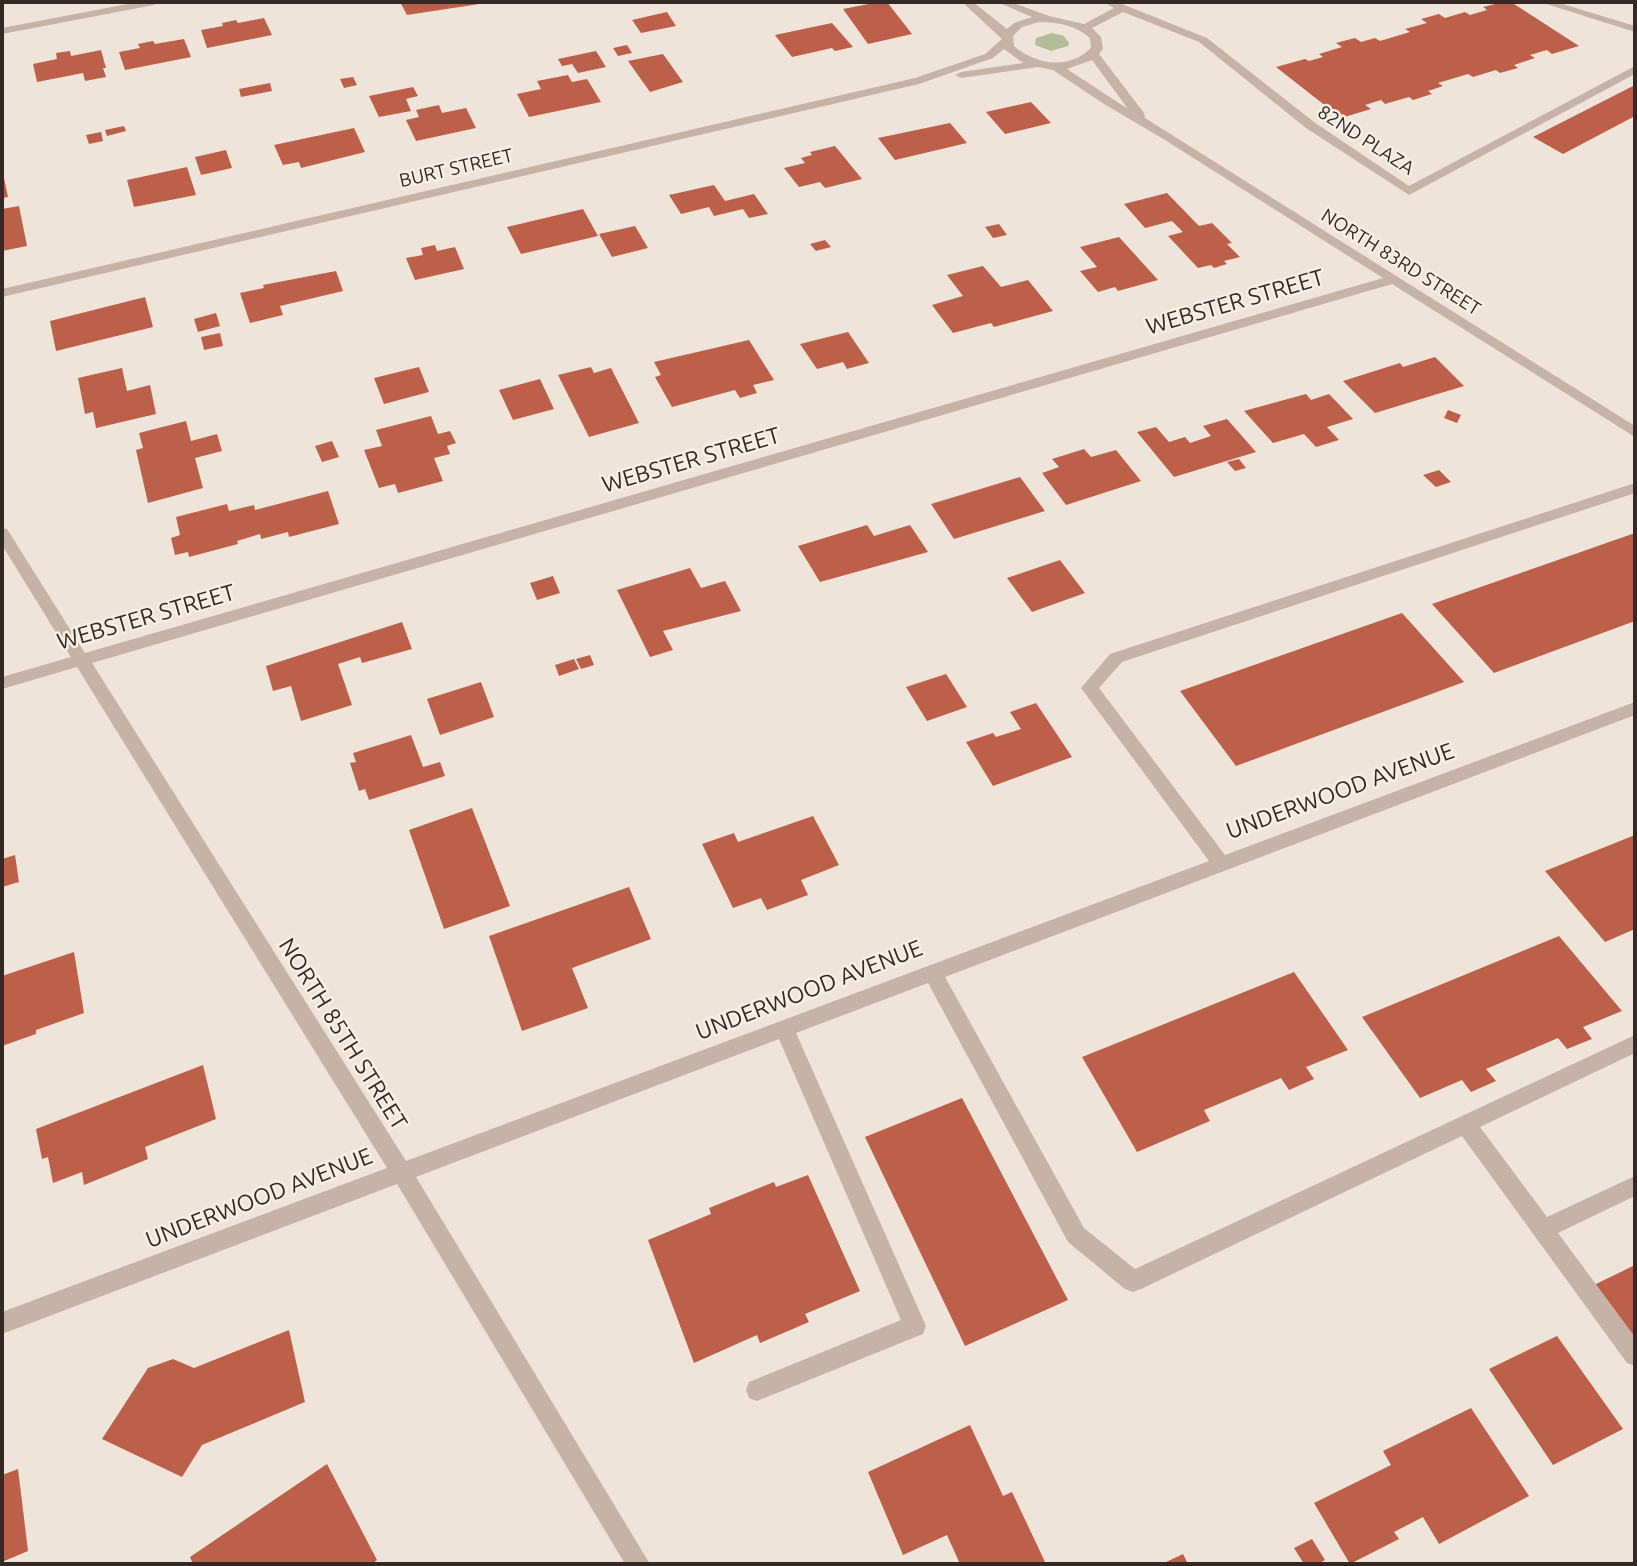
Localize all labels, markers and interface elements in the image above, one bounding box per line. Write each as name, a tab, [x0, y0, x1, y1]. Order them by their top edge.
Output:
street label: 82ND PLAZA	[1313, 100, 1419, 180]
street label: BURT STREET	[397, 144, 515, 192]
street label: NORTH 83RD STREET	[1317, 204, 1485, 320]
street label: WEBSTER STREET	[1143, 263, 1327, 341]
street label: WEBSTER STREET	[599, 421, 783, 499]
street label: WEBSTER STREET	[54, 578, 238, 656]
street label: UNDERWOOD AVENUE	[1222, 737, 1458, 845]
street label: NORTH 85TH STREET	[273, 933, 413, 1135]
street label: UNDERWOOD AVENUE	[692, 934, 926, 1046]
street label: UNDERWOOD AVENUE	[142, 1142, 376, 1254]

